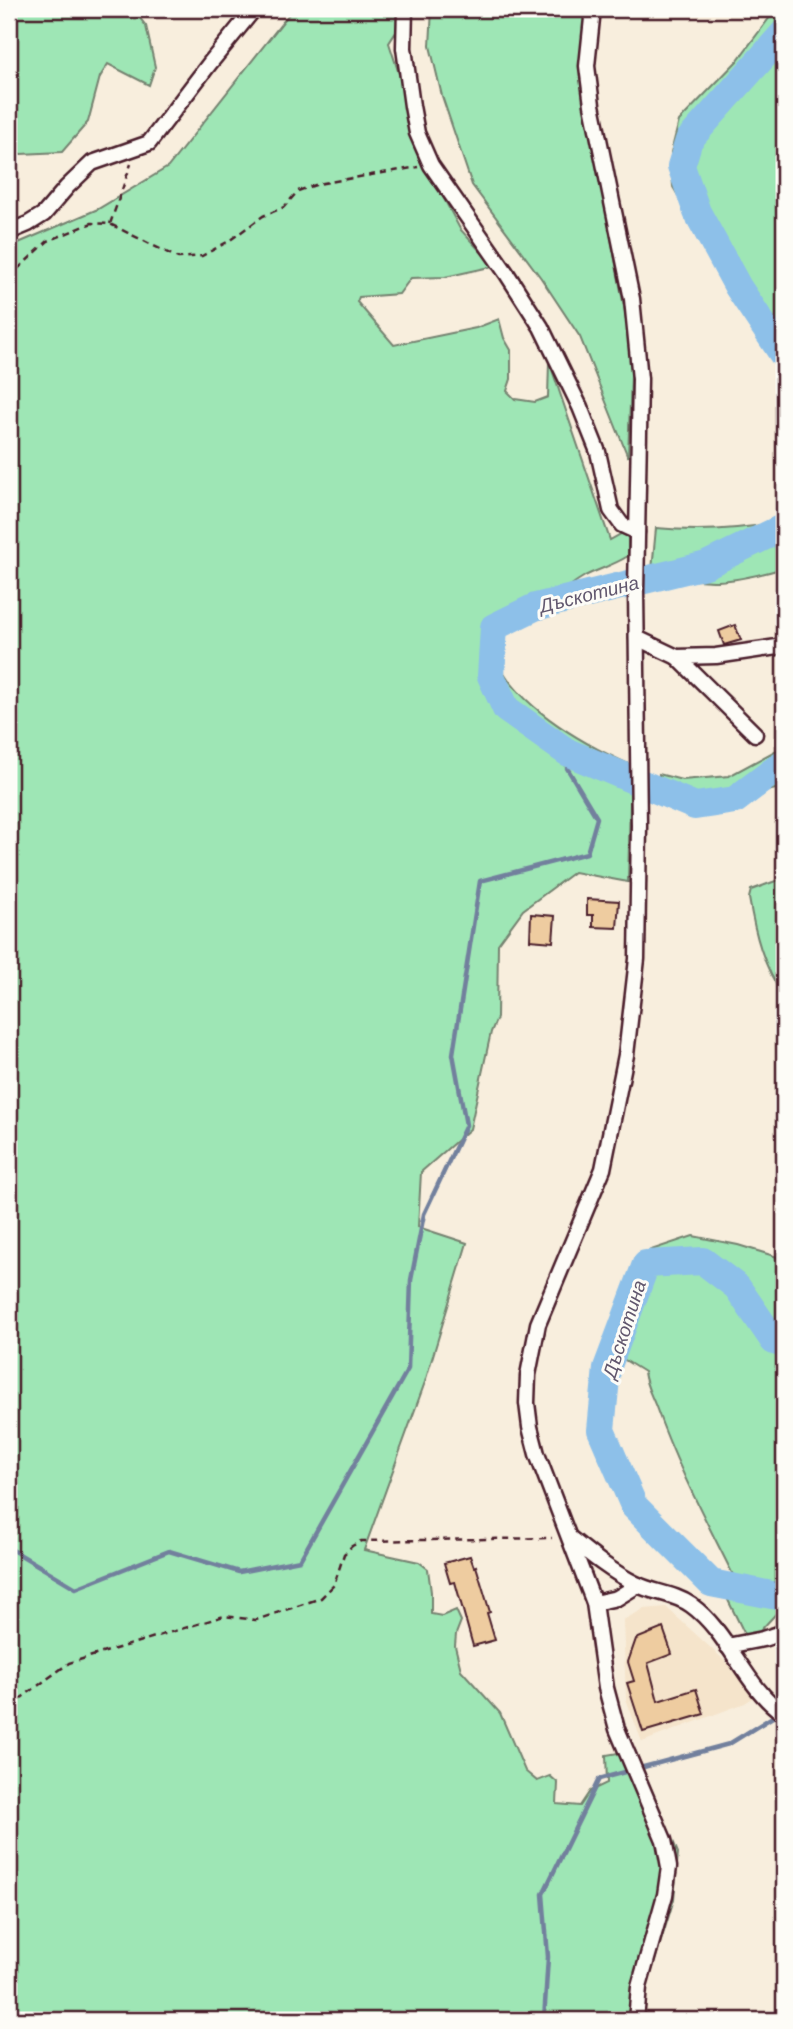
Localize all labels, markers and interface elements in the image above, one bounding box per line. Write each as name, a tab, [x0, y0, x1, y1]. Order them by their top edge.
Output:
water label: Дъскотина	[535, 570, 641, 618]
water label: Дъскотина	[596, 1277, 651, 1383]

